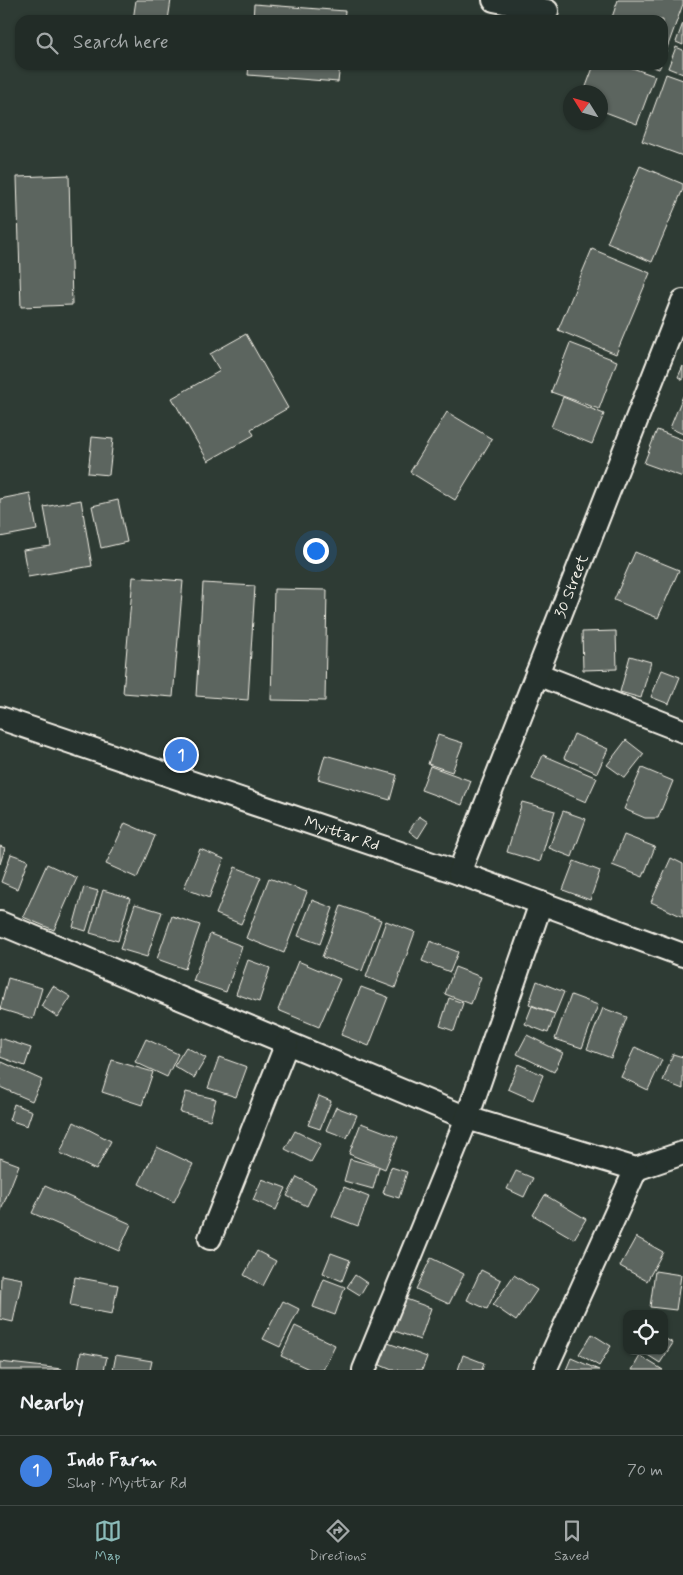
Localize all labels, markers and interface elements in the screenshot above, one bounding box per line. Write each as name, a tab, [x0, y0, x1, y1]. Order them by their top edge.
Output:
search box	[15, 15, 668, 70]
icon: search	[33, 29, 61, 57]
text: Search here	[73, 30, 169, 55]
north arrow	[563, 85, 608, 130]
your location	[303, 538, 329, 564]
street label: 30 Street	[549, 551, 593, 621]
pin: 1	[165, 736, 197, 774]
street label: Myittar Rd	[302, 811, 382, 856]
map controls	[623, 1310, 668, 1355]
button: locate	[623, 1310, 668, 1355]
text: Nearby	[20, 1389, 84, 1417]
text: Indo Farm	[67, 1448, 157, 1473]
text: 1	[32, 1460, 40, 1481]
text: 70 m	[627, 1460, 663, 1481]
text: Shop · Myittar Rd	[67, 1473, 187, 1494]
tab: Map	[94, 1517, 122, 1565]
tab: Directions	[309, 1517, 367, 1565]
tab: Saved	[554, 1517, 589, 1565]

